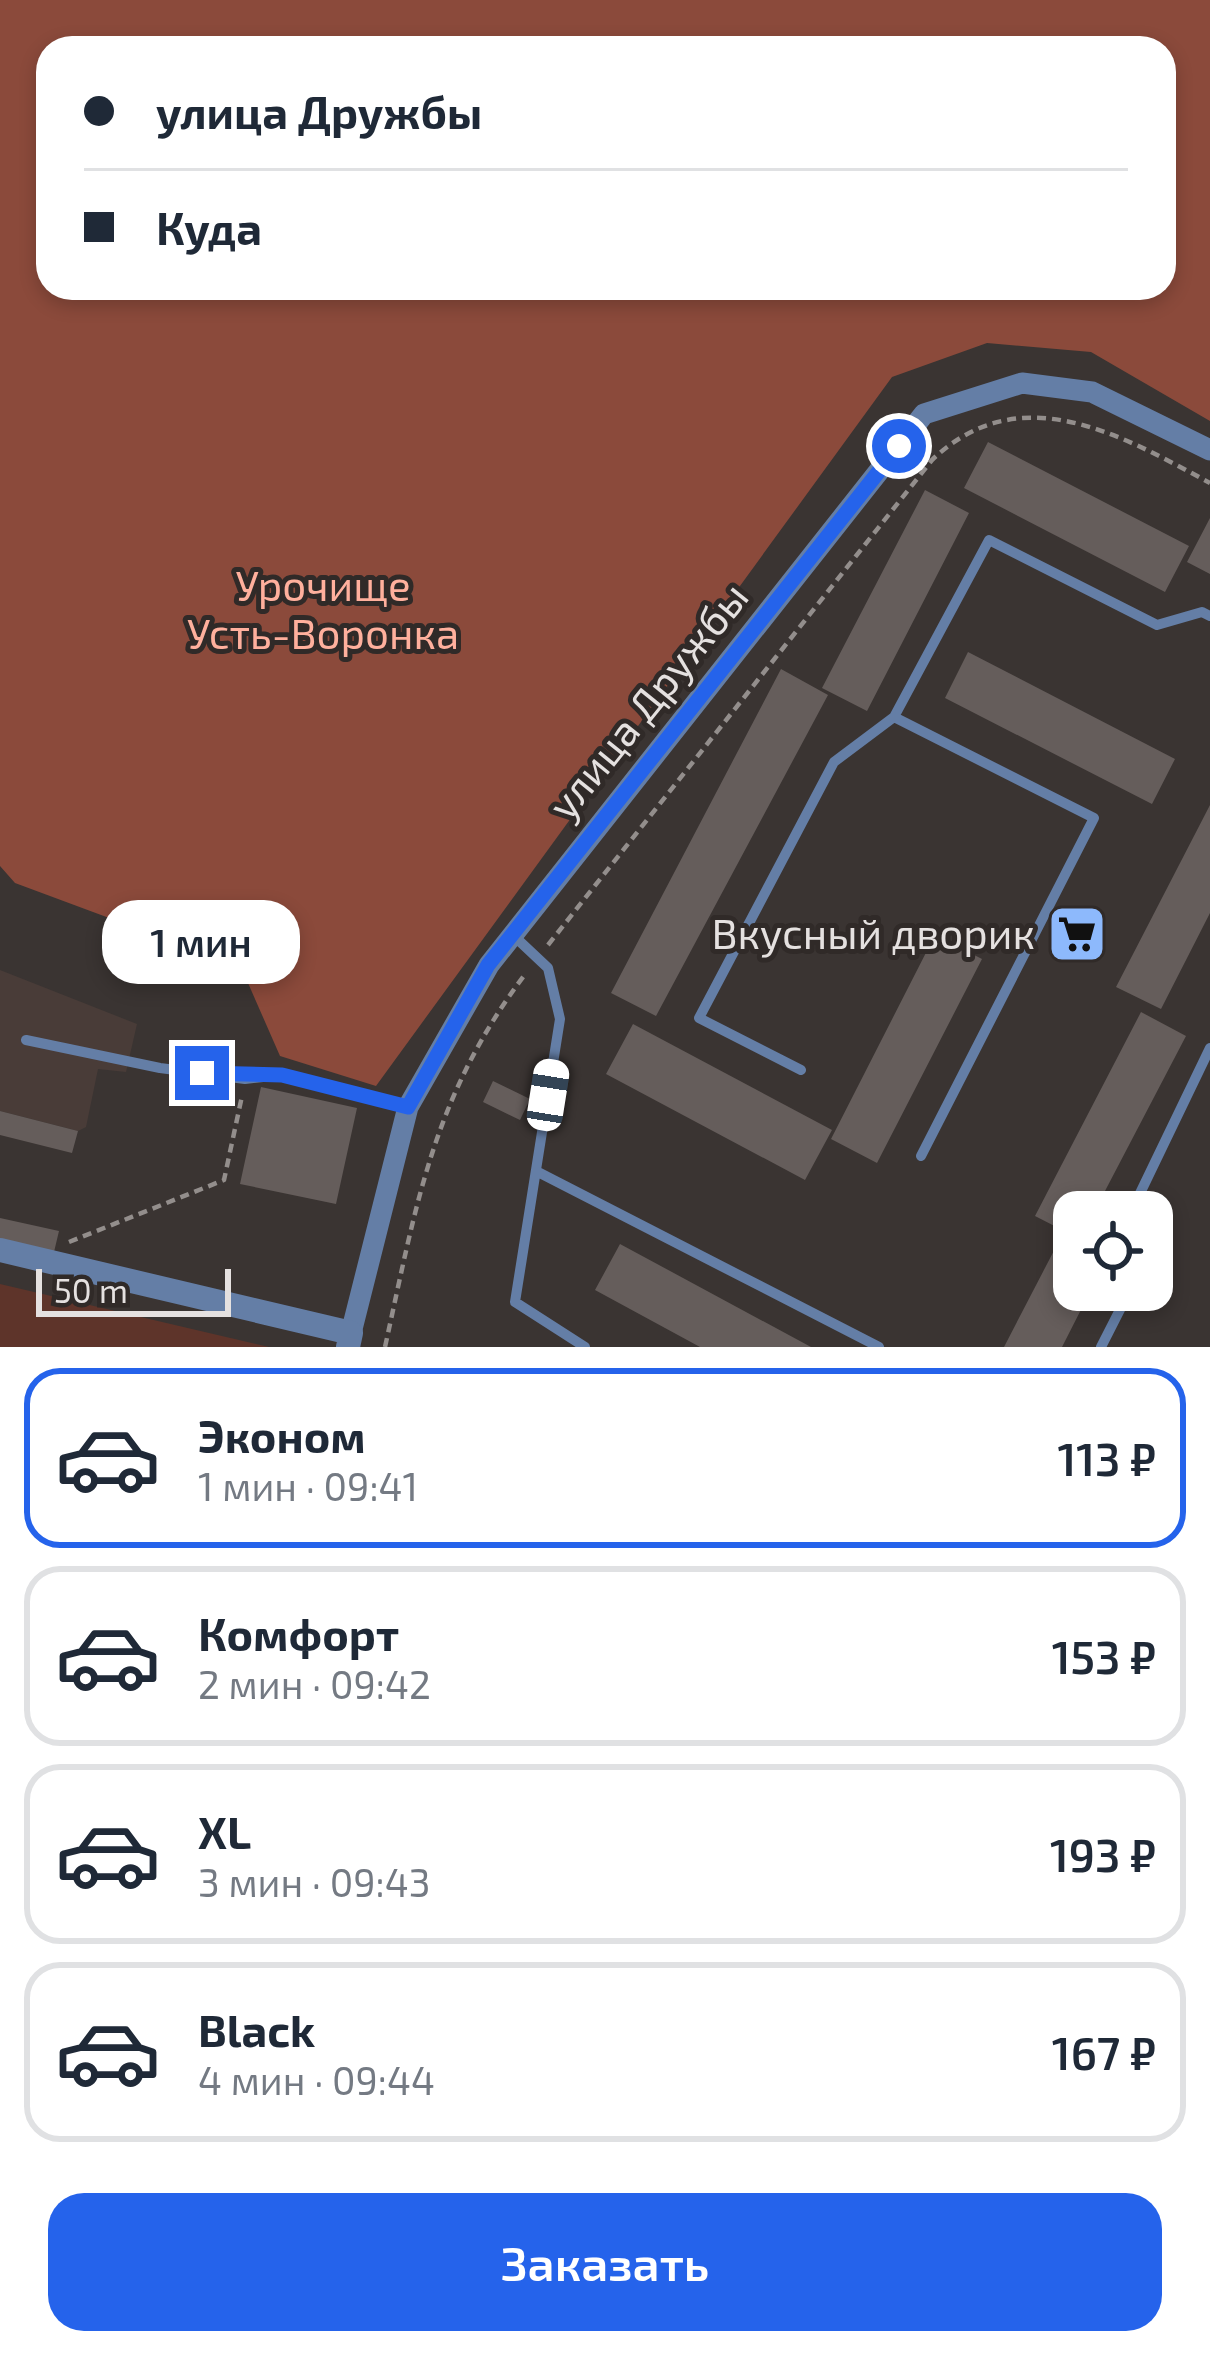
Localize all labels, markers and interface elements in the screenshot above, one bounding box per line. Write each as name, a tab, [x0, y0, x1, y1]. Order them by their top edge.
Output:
text: улица Дружбы	[156, 84, 482, 138]
text: Куда	[156, 200, 262, 254]
route start	[872, 419, 926, 473]
park label: Урочище Усть-Воронка	[187, 559, 459, 657]
street label: улица Дружбы	[536, 571, 758, 829]
callout: 1 мин	[103, 899, 301, 983]
supermarket icon: Вкусный дворик	[1046, 903, 1108, 965]
place label: Вкусный дворик	[711, 907, 1035, 958]
text: 1 мин	[150, 918, 252, 965]
route end	[175, 1046, 229, 1100]
car	[525, 1057, 571, 1133]
map controls	[1053, 1191, 1173, 1311]
button: locate	[1053, 1191, 1173, 1311]
scale bar	[36, 1263, 231, 1316]
text: 50 m	[54, 1270, 128, 1310]
icon: car	[54, 1404, 162, 1512]
text: Эконом	[198, 1408, 366, 1462]
text: 113 ₽	[1057, 1431, 1156, 1485]
text: 1 мин · 09:41	[198, 1462, 418, 1509]
icon: car	[54, 1602, 162, 1710]
text: Комфорт	[198, 1606, 399, 1660]
text: 153 ₽	[1052, 1629, 1156, 1683]
text: 2 мин · 09:42	[198, 1660, 431, 1707]
icon: car	[54, 1800, 162, 1908]
text: XL	[198, 1804, 251, 1858]
text: 193 ₽	[1050, 1827, 1156, 1881]
text: 3 мин · 09:43	[198, 1858, 430, 1905]
icon: car	[54, 1998, 162, 2106]
text: Black	[198, 2002, 315, 2056]
text: 167 ₽	[1052, 2025, 1156, 2079]
text: 4 мин · 09:44	[198, 2056, 435, 2103]
button: Заказать	[48, 2193, 1162, 2331]

